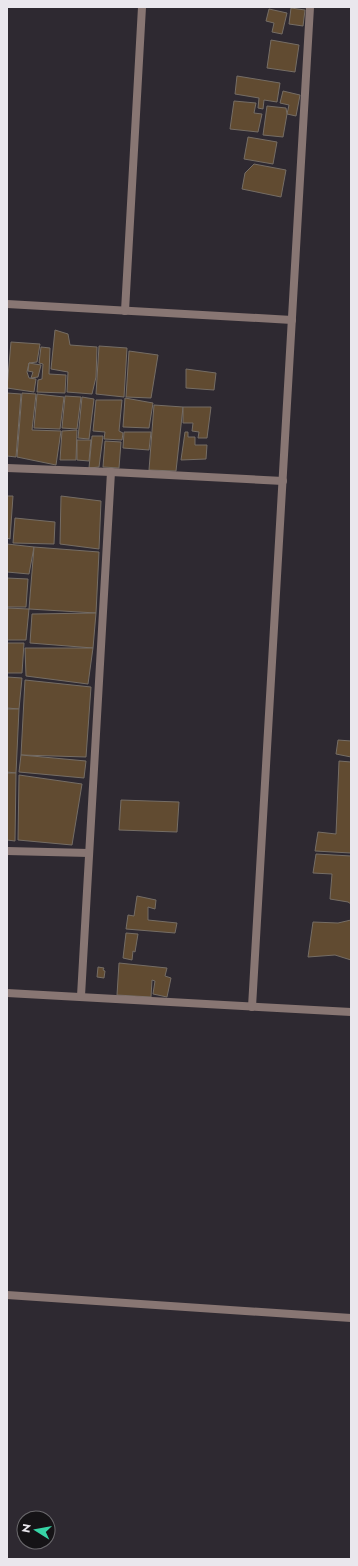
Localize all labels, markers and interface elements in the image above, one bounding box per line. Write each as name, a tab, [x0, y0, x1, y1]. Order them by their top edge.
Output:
north arrow	[16, 1510, 56, 1550]
text: N	[17, 1522, 35, 1534]

